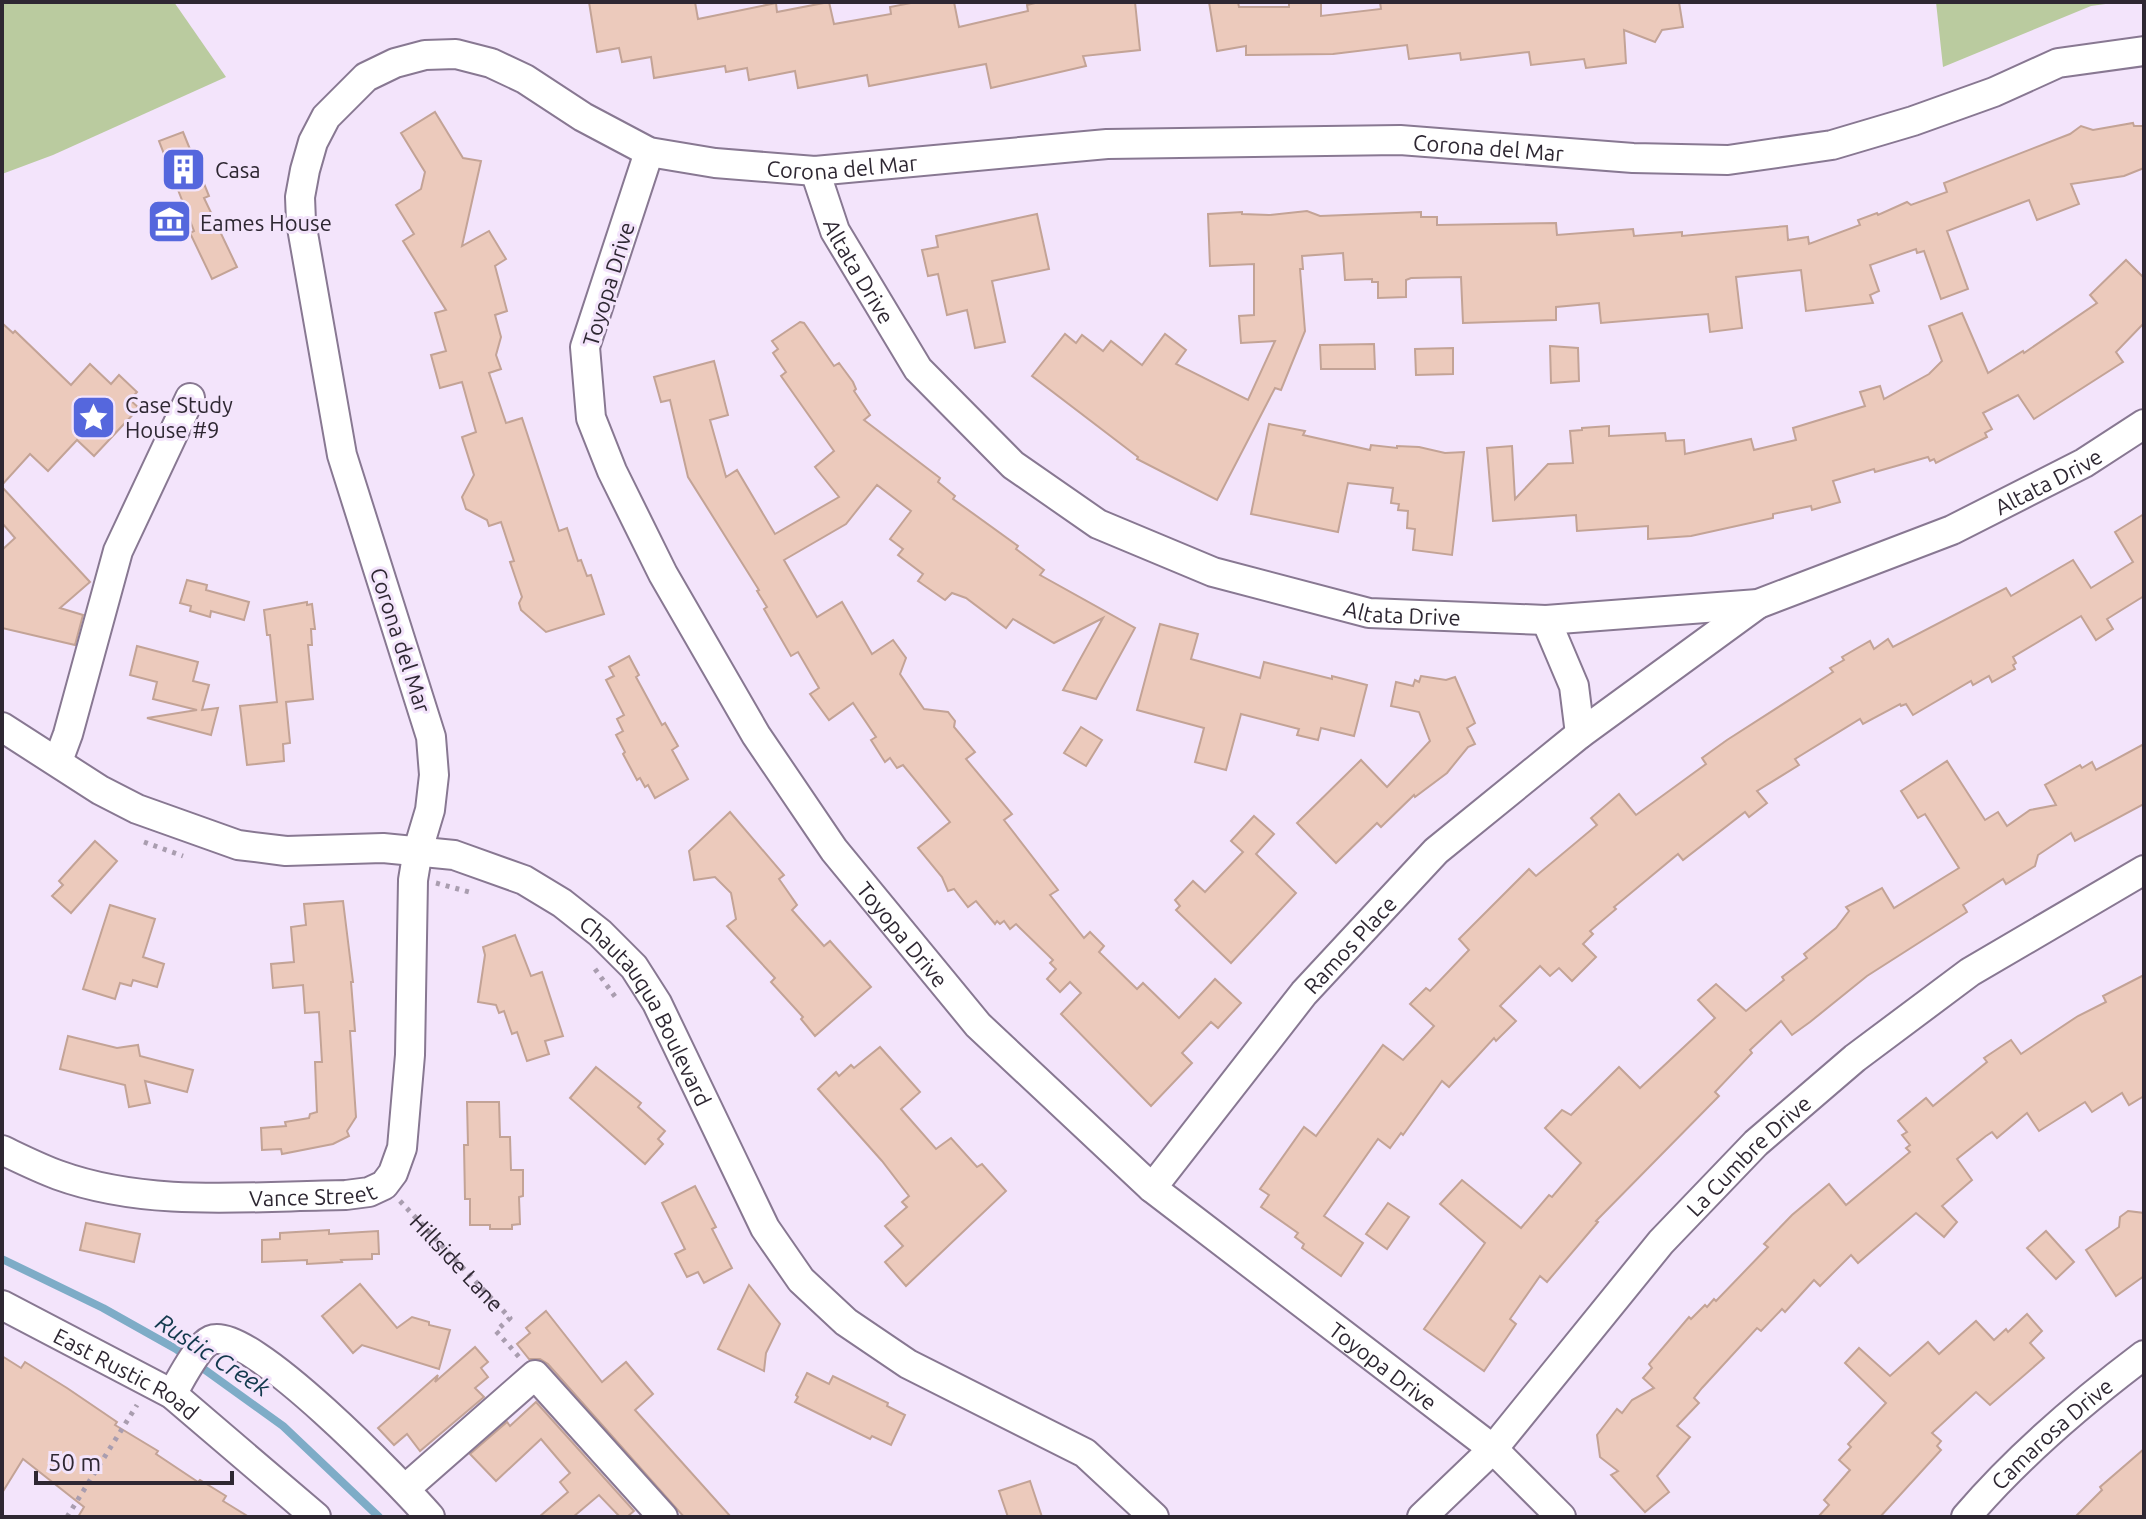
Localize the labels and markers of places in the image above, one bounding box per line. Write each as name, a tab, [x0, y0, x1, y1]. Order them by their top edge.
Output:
building icon: Casa	[160, 145, 208, 193]
place label: Casa	[215, 157, 261, 182]
museum icon: Eames House	[145, 198, 193, 246]
place label: Eames House	[200, 210, 332, 235]
place label: Case Study House #9	[125, 392, 233, 442]
place icon: Case Study House #9	[70, 393, 118, 441]

